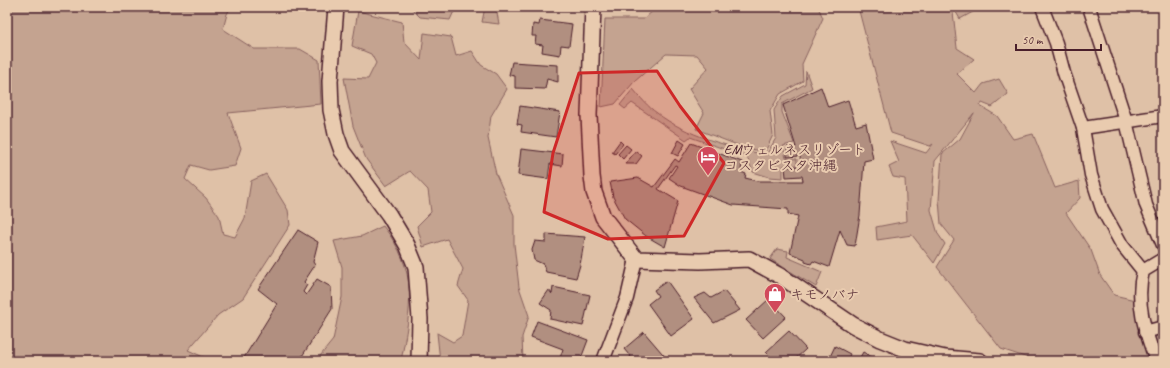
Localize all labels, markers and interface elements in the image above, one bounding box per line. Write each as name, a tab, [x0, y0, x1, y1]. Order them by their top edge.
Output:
scale bar	[1016, 26, 1101, 52]
text: 50 m	[1022, 32, 1044, 48]
place label: EMウェルネスリゾート コスタビスタ沖縄	[724, 141, 866, 174]
hotel icon: EMウェルネスリゾート コスタビスタ沖縄	[695, 144, 721, 177]
shop icon: キモノバナ	[762, 281, 788, 314]
place label: キモノバナ	[790, 286, 859, 303]

